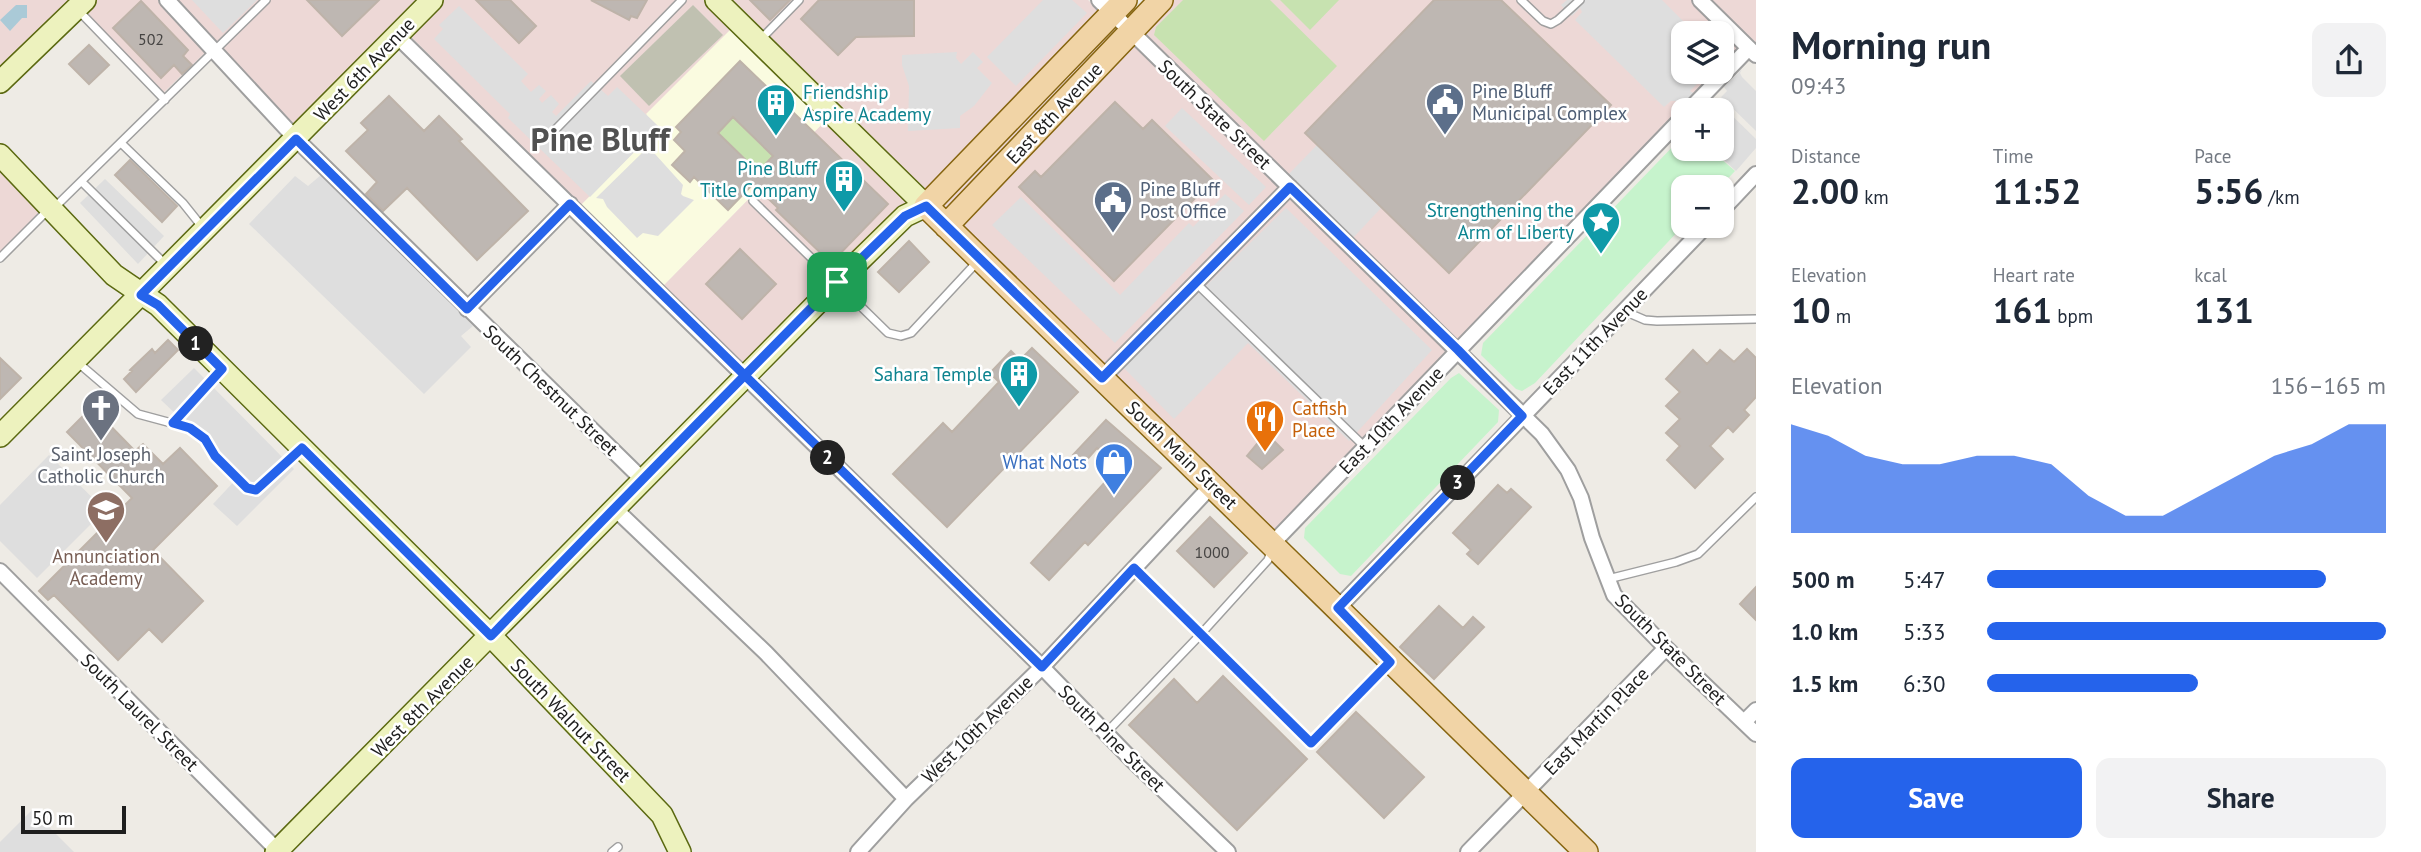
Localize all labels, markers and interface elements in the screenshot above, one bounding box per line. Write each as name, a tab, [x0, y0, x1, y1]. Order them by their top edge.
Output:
street label: West 6th Avenue	[308, 12, 420, 126]
text: Morning run	[1791, 20, 1991, 69]
map controls	[1671, 21, 1734, 238]
button: layers	[1671, 21, 1734, 84]
button: share	[2312, 23, 2386, 97]
house number: 502	[138, 29, 164, 49]
street label: South State Street	[1153, 54, 1277, 174]
street label: East 8th Avenue	[1001, 57, 1107, 169]
text: 09:43	[1791, 71, 1846, 100]
place label: Pine Bluff Municipal Complex	[1472, 79, 1628, 125]
place label: Friendship Aspire Academy	[803, 80, 931, 126]
public building icon: Pine Bluff Municipal Complex	[1424, 81, 1466, 136]
building icon: Friendship Aspire Academy	[755, 82, 797, 137]
button: +	[1671, 98, 1734, 161]
district label: Pine Bluff	[531, 117, 672, 160]
text: Distance	[1791, 144, 1861, 168]
text: Time	[1993, 144, 2033, 168]
text: Pace	[2194, 144, 2232, 168]
place label: Pine Bluff Title Company	[700, 156, 818, 202]
building icon: Pine Bluff Title Company	[823, 158, 865, 213]
text: 2.00	[1791, 168, 1859, 214]
text: 11:52	[1993, 168, 2081, 214]
text: 5:56	[2194, 168, 2263, 214]
button: −	[1671, 175, 1734, 238]
place label: Pine Bluff Post Office	[1140, 177, 1227, 223]
public building icon: Pine Bluff Post Office	[1092, 179, 1134, 234]
text: km	[1859, 185, 1889, 209]
text: /km	[2263, 185, 2300, 209]
place label: Strengthening the Arm of Liberty	[1427, 198, 1574, 244]
place icon: Strengthening the Arm of Liberty	[1580, 200, 1622, 255]
pin	[807, 252, 867, 312]
icon: arrive	[818, 263, 856, 301]
text: Elevation	[1791, 263, 1867, 287]
text: Heart rate	[1993, 263, 2075, 287]
text: kcal	[2194, 263, 2227, 287]
street label: East 11th Avenue	[1538, 282, 1652, 400]
text: 10	[1791, 287, 1831, 333]
text: 161	[1993, 287, 2052, 333]
text: 131	[2194, 287, 2254, 333]
text: m	[1831, 304, 1851, 328]
text: bpm	[2052, 304, 2093, 328]
street label: South Chestnut Street	[478, 319, 624, 461]
pin: 1	[178, 326, 214, 362]
text: 1	[190, 331, 201, 355]
building icon: Sahara Temple	[998, 353, 1040, 408]
street label: East 10th Avenue	[1334, 361, 1448, 479]
place label: Sahara Temple	[874, 362, 992, 386]
text: Elevation	[1791, 371, 1883, 400]
text: 156–165 m	[2271, 371, 2386, 400]
church icon: Saint Joseph Catholic Church	[80, 387, 122, 442]
street label: South Main Street	[1121, 396, 1243, 515]
place label: Catfish Place	[1292, 396, 1347, 442]
restaurant icon: Catfish Place	[1244, 398, 1286, 453]
pin: 2	[810, 440, 846, 476]
shop icon: What Nots	[1093, 441, 1135, 496]
place label: Saint Joseph Catholic Church	[37, 442, 165, 488]
text: 2	[822, 445, 833, 469]
place label: What Nots	[1003, 450, 1087, 474]
pin: 3	[1440, 466, 1476, 500]
text: 3	[1452, 470, 1463, 494]
school or university icon: Annunciation Academy	[85, 489, 127, 544]
house number: 1000	[1195, 542, 1230, 562]
place label: Annunciation Academy	[52, 544, 160, 590]
text: 500 m	[1791, 565, 1854, 594]
text: 5:47	[1903, 565, 1946, 594]
street label: South State Street	[1610, 588, 1732, 710]
text: 1.0 km	[1791, 617, 1858, 646]
text: 5:33	[1903, 617, 1946, 646]
street label: South Laurel Street	[76, 648, 204, 776]
street label: West 8th Avenue	[366, 650, 478, 762]
street label: South Walnut Street	[506, 653, 637, 787]
street label: East Martin Place	[1538, 662, 1654, 780]
text: 1.5 km	[1791, 669, 1858, 698]
text: 6:30	[1903, 669, 1946, 698]
street label: West 10th Avenue	[916, 670, 1038, 788]
street label: South Pine Street	[1053, 679, 1171, 797]
button: Save	[1791, 758, 2082, 838]
button: Share	[2096, 758, 2386, 838]
scale bar	[21, 803, 126, 835]
text: 50 m	[32, 806, 73, 830]

